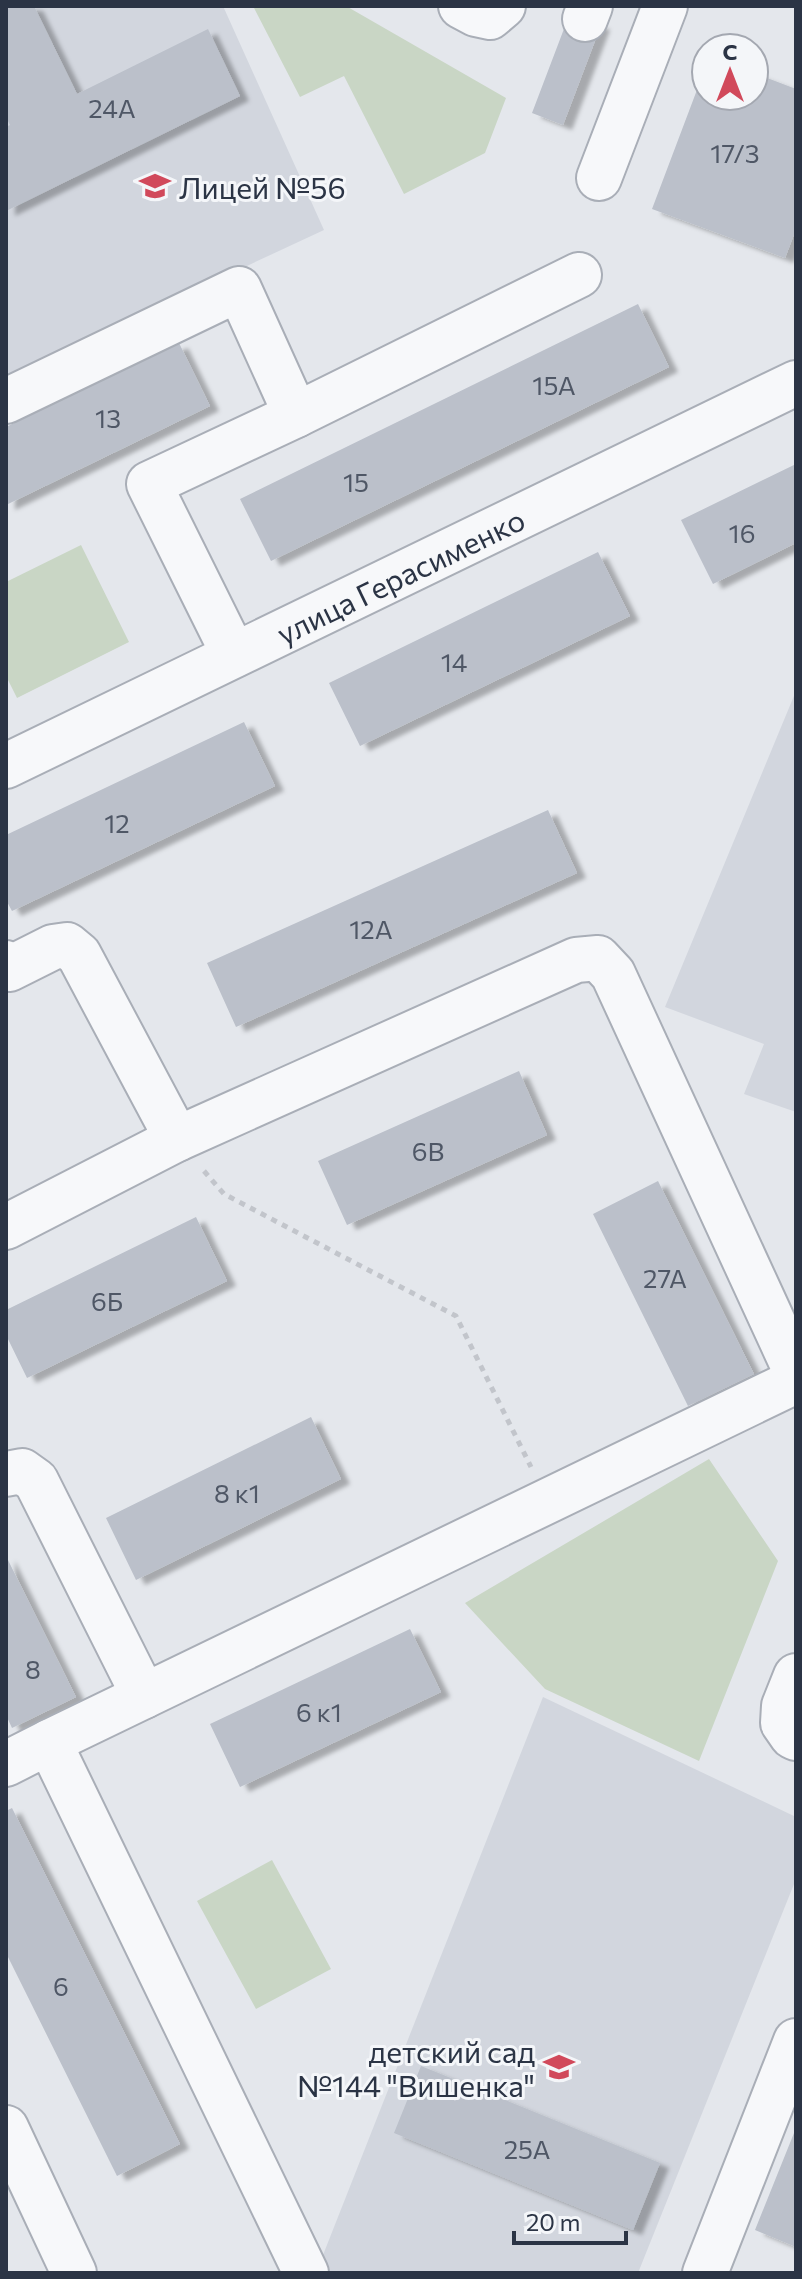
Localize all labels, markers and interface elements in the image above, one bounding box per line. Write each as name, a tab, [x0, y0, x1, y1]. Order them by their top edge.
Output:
north arrow	[690, 32, 770, 112]
text: С	[722, 38, 738, 65]
house number: 24А	[88, 92, 136, 123]
house number: 17/3	[710, 137, 760, 168]
place label: Лицей №56	[179, 168, 346, 205]
school or university icon: Лицей №56	[138, 169, 172, 203]
house number: 15А	[532, 369, 576, 400]
house number: 13	[95, 402, 121, 433]
house number: 15	[343, 466, 369, 497]
street label: улица Герасименко	[270, 499, 530, 651]
house number: 16	[729, 517, 755, 548]
house number: 14	[441, 646, 467, 677]
house number: 12	[104, 807, 130, 838]
house number: 12А	[349, 913, 393, 944]
house number: 6В	[412, 1135, 444, 1166]
house number: 27А	[643, 1262, 687, 1293]
house number: 6Б	[91, 1285, 123, 1316]
house number: 8 к1	[214, 1477, 260, 1508]
house number: 8	[25, 1653, 41, 1684]
house number: 6 к1	[296, 1696, 342, 1727]
house number: 6	[53, 1970, 69, 2001]
place label: детский сад №144 "Вишенка"	[297, 2032, 535, 2103]
school or university icon: детский сад №144 "Вишенка"	[542, 2050, 576, 2084]
house number: 25А	[504, 2133, 550, 2164]
scale bar	[514, 2195, 626, 2245]
text: 20 m	[526, 2207, 580, 2236]

